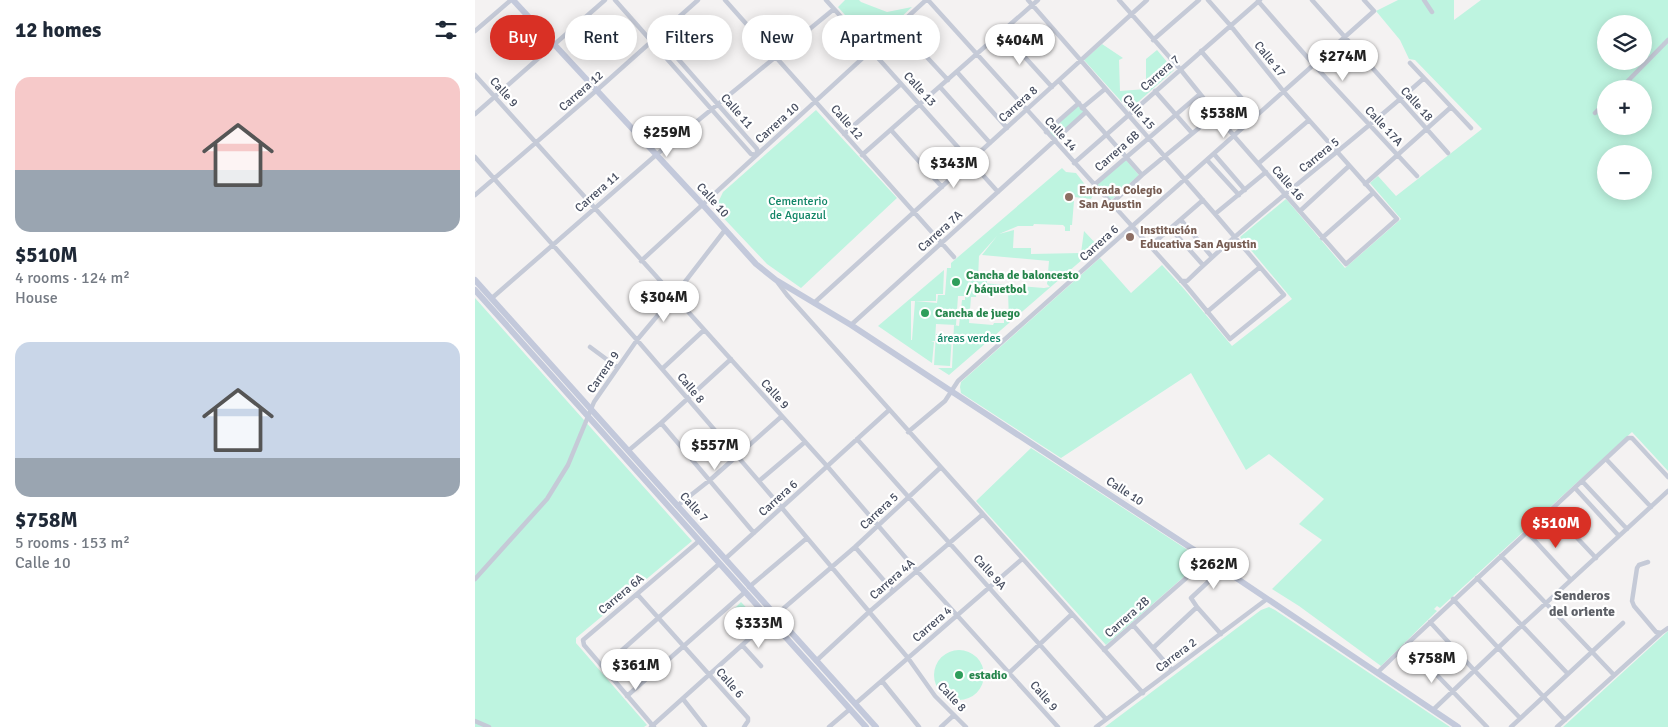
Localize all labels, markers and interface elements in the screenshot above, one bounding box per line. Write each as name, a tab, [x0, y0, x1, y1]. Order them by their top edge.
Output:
chip: Buy	[490, 15, 555, 60]
chip: Rent	[565, 15, 637, 60]
chip: Filters	[647, 15, 732, 60]
chip: New	[742, 15, 812, 60]
chip: Apartment	[822, 15, 940, 60]
map controls	[1597, 15, 1652, 200]
button: layers	[1597, 15, 1652, 70]
icon: filters	[432, 16, 460, 44]
text: 12 homes	[15, 17, 101, 43]
pin: $404M	[985, 23, 1055, 66]
text: $404M	[996, 30, 1044, 50]
street label: Calle 17	[1251, 38, 1289, 80]
pin: $274M	[1308, 39, 1378, 82]
text: $274M	[1319, 46, 1367, 66]
street label: Carrera 7	[1138, 52, 1183, 95]
street label: Carrera 12	[556, 68, 607, 115]
street label: Calle 13	[900, 69, 939, 110]
street label: Calle 9	[486, 74, 521, 110]
button: +	[1597, 80, 1652, 135]
street label: Carrera 8	[996, 83, 1041, 126]
street label: Calle 18	[1397, 84, 1436, 125]
street label: Calle 11	[717, 91, 756, 132]
street label: Calle 15	[1119, 92, 1158, 133]
pin: $538M	[1189, 96, 1259, 139]
street label: Carrera 10	[752, 100, 802, 147]
street label: Calle 12	[827, 102, 866, 143]
text: $538M	[1200, 103, 1248, 123]
street label: Calle 17A	[1361, 103, 1406, 150]
icon: home	[193, 110, 283, 200]
street label: Calle 14	[1041, 114, 1080, 155]
pin: $259M	[632, 116, 702, 158]
text: $259M	[643, 122, 691, 142]
street label: Carrera 6B	[1092, 128, 1143, 175]
street label: Carrera 5	[1296, 135, 1342, 176]
button: −	[1597, 145, 1652, 200]
pin: $343M	[919, 146, 989, 189]
text: $343M	[930, 153, 978, 173]
street label: Calle 16	[1268, 163, 1307, 204]
street label: Carrera 11	[572, 169, 623, 216]
street label: Calle 10	[693, 180, 732, 221]
place label: Entrada Colegio San Agustin	[1079, 183, 1162, 212]
marker: Entrada Colegio San Agustin	[1063, 191, 1075, 203]
park label: Cementerio de Aguazul	[768, 194, 828, 223]
street label: Carrera 7A	[915, 207, 966, 255]
street label: Carrera 6	[1077, 222, 1122, 265]
place label: Institución Educativa San Agustin	[1140, 223, 1257, 252]
marker: Institución Educativa San Agustin	[1124, 231, 1136, 243]
text: $510M	[15, 242, 78, 268]
text: 4 rooms · 124 m²	[15, 268, 130, 288]
place label: Cancha de baloncesto / báquetbol	[966, 268, 1079, 297]
marker: Cancha de baloncesto / báquetbol	[950, 276, 962, 288]
pin: $304M	[629, 280, 699, 323]
text: $304M	[640, 287, 688, 307]
text: House	[15, 288, 58, 308]
place label: Cancha de juego	[935, 306, 1020, 321]
marker: Cancha de juego	[919, 307, 931, 319]
park label: áreas verdes	[937, 331, 1001, 346]
street label: Carrera 9	[584, 348, 623, 396]
street label: Calle 8	[674, 370, 708, 407]
icon: home	[193, 375, 283, 465]
street label: Calle 9	[757, 376, 792, 412]
pin: $557M	[680, 428, 750, 471]
text: $557M	[691, 435, 739, 455]
street label: Calle 10	[1103, 474, 1146, 509]
street label: Carrera 6	[756, 477, 801, 520]
street label: Calle 7	[676, 489, 711, 525]
street label: Carrera 5	[857, 490, 902, 533]
pin: $510M	[1521, 506, 1591, 549]
text: $758M	[15, 507, 78, 533]
text: $510M	[1532, 513, 1580, 533]
text: 5 rooms · 153 m²	[15, 533, 130, 553]
pin: $262M	[1179, 548, 1249, 590]
street label: Calle 9A	[970, 552, 1010, 594]
text: Calle 10	[15, 553, 71, 573]
text: $262M	[1190, 554, 1238, 574]
street label: Carrera 4A	[867, 555, 918, 603]
street label: Carrera 6A	[596, 571, 648, 618]
district label: Senderos del oriente	[1549, 587, 1615, 620]
street label: Carrera 2B	[1102, 594, 1153, 641]
street label: Carrera 4	[910, 603, 956, 646]
pin: $333M	[724, 606, 794, 649]
text: $333M	[735, 613, 783, 633]
street label: Carrera 2	[1153, 635, 1200, 676]
pin: $758M	[1397, 642, 1467, 684]
pin: $361M	[601, 648, 671, 691]
text: $758M	[1408, 648, 1456, 668]
text: $361M	[612, 655, 660, 675]
street label: Calle 6	[712, 665, 747, 702]
place label: estadio	[969, 668, 1007, 683]
marker: estadio	[953, 669, 965, 681]
street label: Calle 9	[1026, 678, 1061, 715]
street label: Calle 8	[934, 679, 969, 715]

